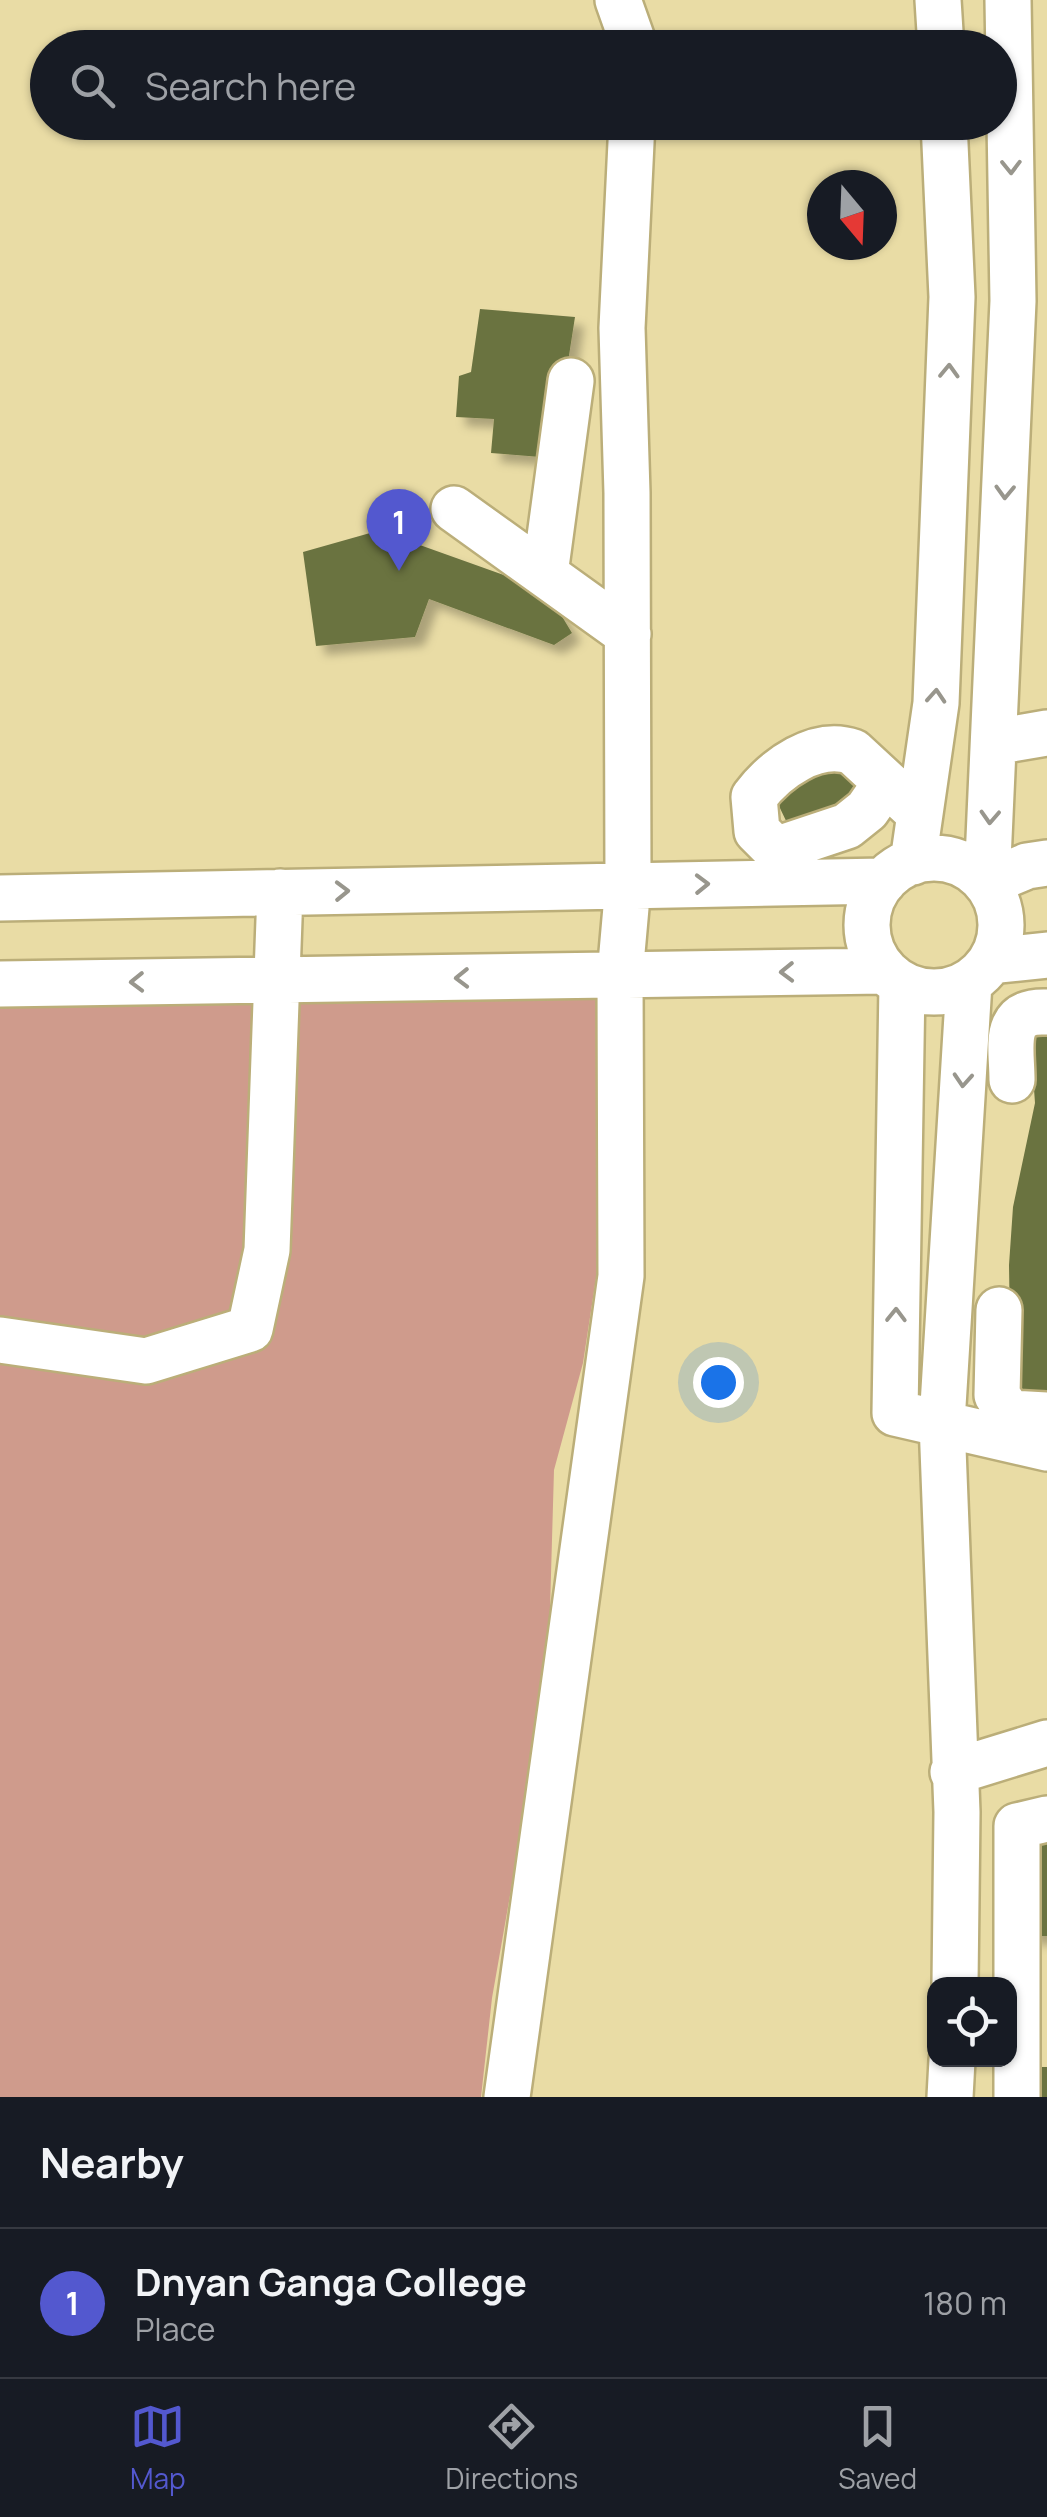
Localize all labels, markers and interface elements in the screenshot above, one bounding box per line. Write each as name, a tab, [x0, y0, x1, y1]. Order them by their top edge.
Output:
search box	[30, 30, 1017, 140]
icon: search	[65, 58, 120, 113]
text: Search here	[145, 59, 356, 111]
one-way arrow	[1000, 160, 1022, 176]
north arrow	[807, 170, 897, 260]
one-way arrow	[938, 363, 959, 379]
one-way arrow	[995, 485, 1016, 501]
pin: 1	[366, 488, 432, 571]
one-way arrow	[924, 687, 946, 703]
one-way arrow	[980, 809, 1001, 825]
one-way arrow	[696, 873, 711, 895]
one-way arrow	[335, 881, 351, 902]
one-way arrow	[778, 962, 794, 983]
one-way arrow	[453, 967, 469, 988]
one-way arrow	[128, 972, 144, 993]
one-way arrow	[953, 1073, 974, 1089]
one-way arrow	[886, 1307, 907, 1323]
your location	[693, 1357, 744, 1408]
map controls	[927, 1977, 1017, 2067]
button: locate	[927, 1977, 1017, 2067]
text: Nearby	[40, 2133, 184, 2191]
text: Dnyan Ganga College	[135, 2255, 527, 2307]
text: 1	[65, 2281, 80, 2325]
text: 180 m	[923, 2281, 1007, 2325]
text: Place	[135, 2307, 216, 2351]
tab: Map	[130, 2399, 186, 2497]
tab: Directions	[446, 2399, 578, 2497]
tab: Saved	[838, 2399, 917, 2497]

